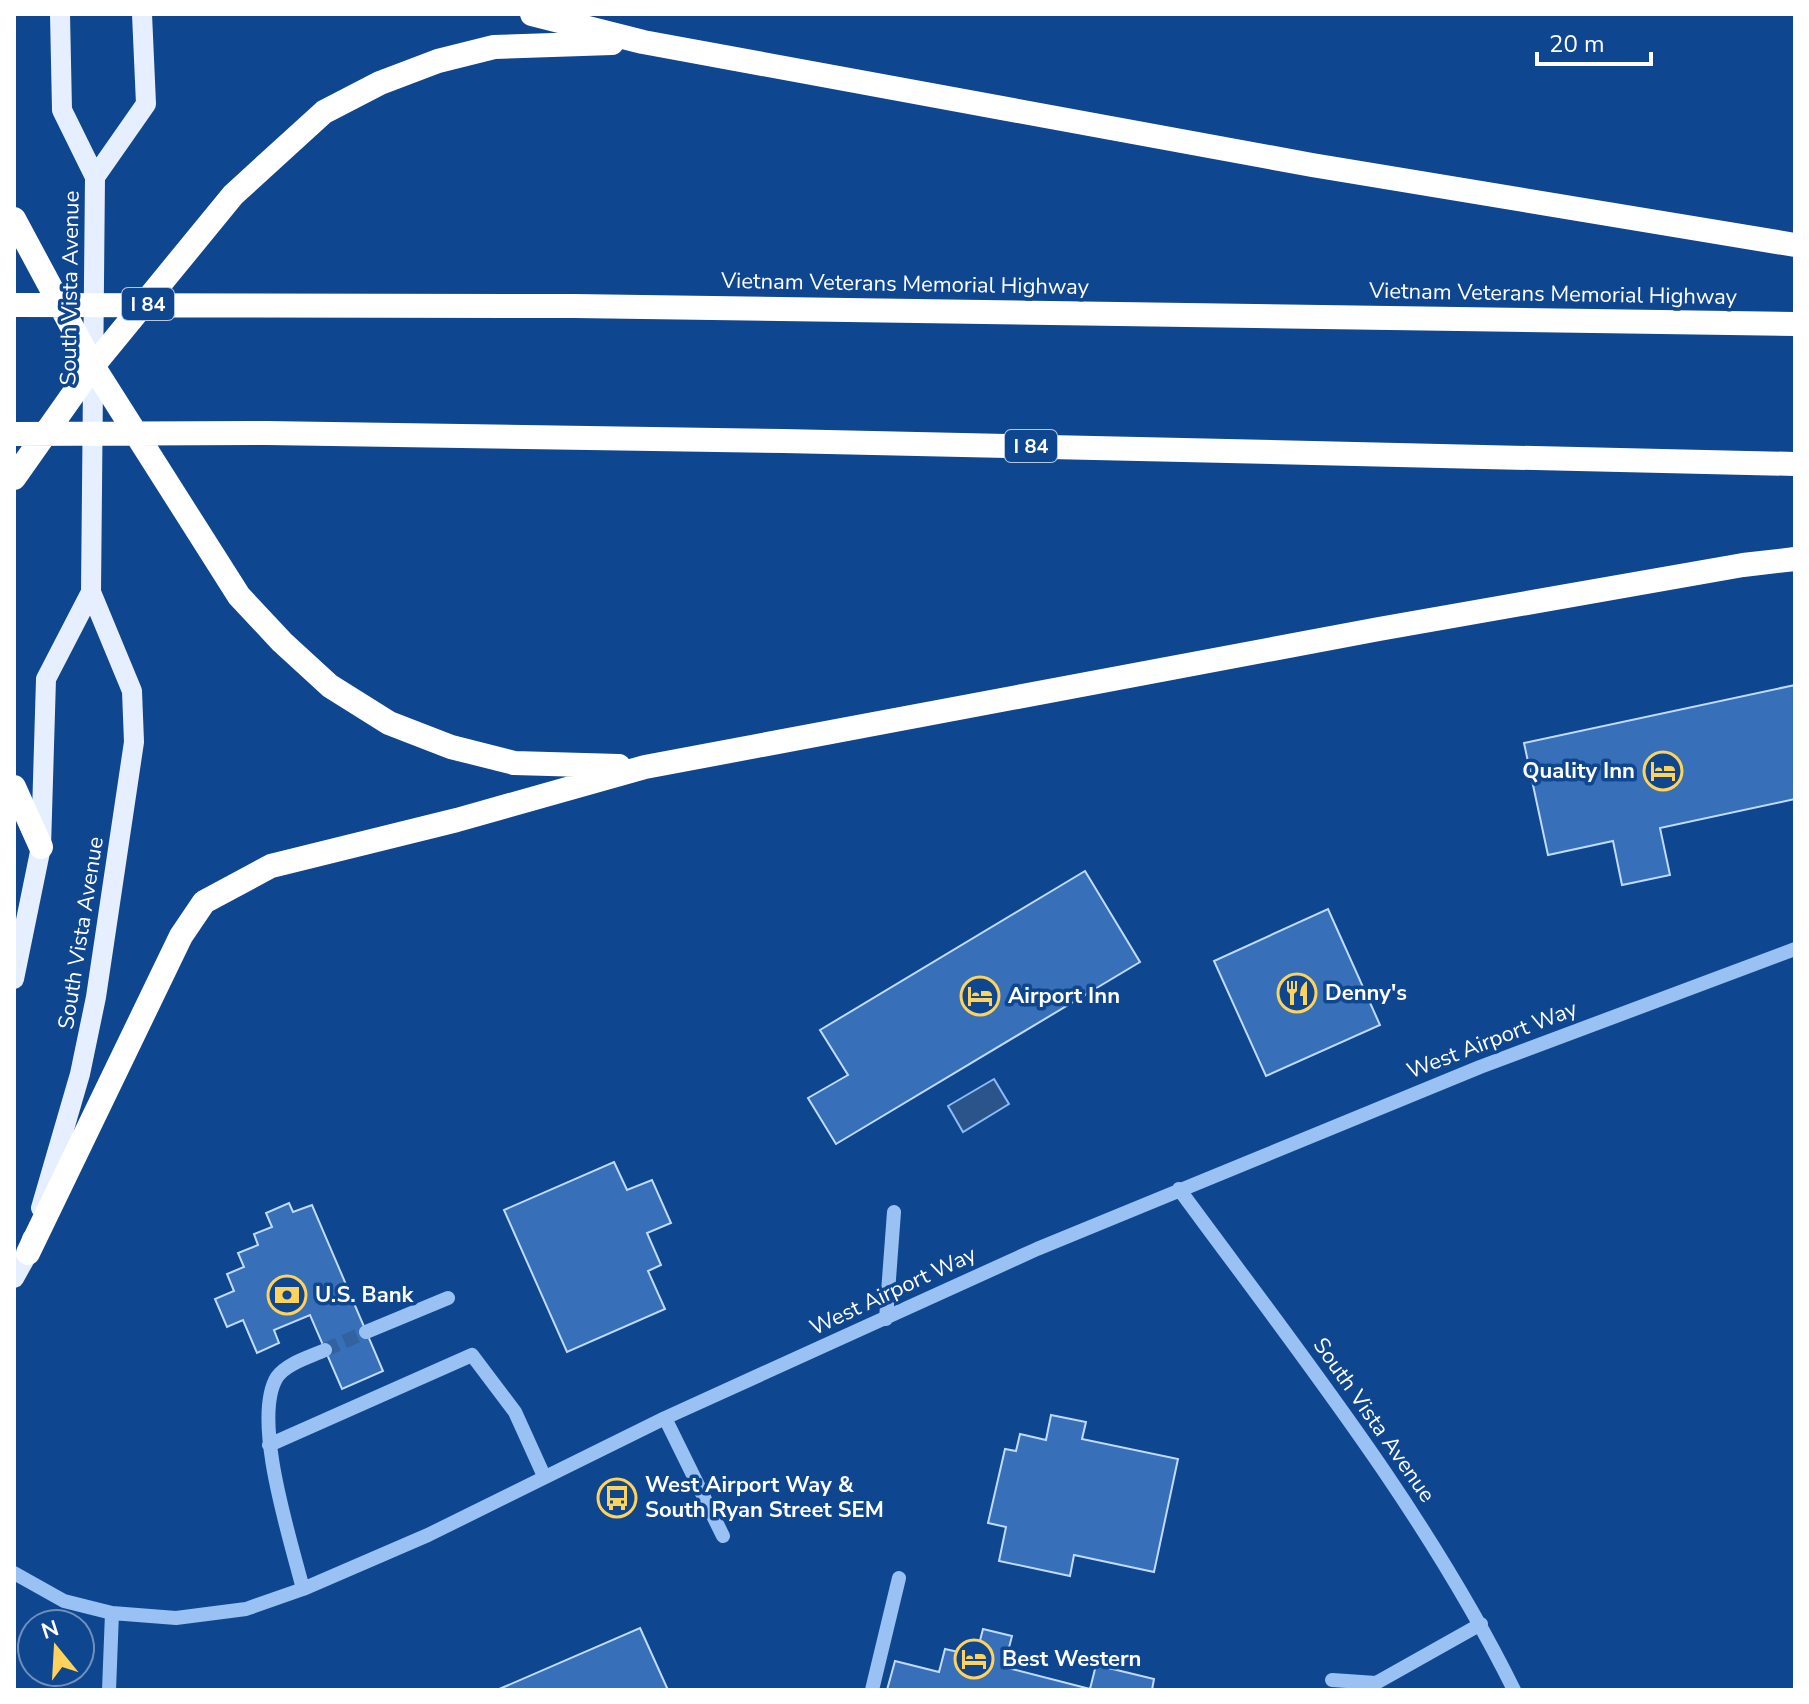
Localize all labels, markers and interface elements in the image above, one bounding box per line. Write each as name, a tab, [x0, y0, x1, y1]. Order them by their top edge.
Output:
scale bar	[1537, 16, 1651, 66]
text: 20 m	[1549, 28, 1605, 60]
street label: South Vista Avenue	[53, 190, 87, 386]
street label: Vietnam Veterans Memorial Highway	[720, 266, 1090, 302]
street label: Vietnam Veterans Memorial Highway	[1368, 276, 1738, 312]
road number: I 84	[122, 288, 174, 320]
road number: I 84	[1005, 430, 1057, 462]
hotel icon: Quality Inn	[1642, 750, 1684, 792]
place label: Quality Inn	[1522, 756, 1635, 786]
street label: South Vista Avenue	[51, 835, 111, 1031]
restaurant icon: Denny's	[1276, 972, 1318, 1014]
hotel icon: Airport Inn	[959, 975, 1001, 1017]
place label: Denny's	[1325, 978, 1407, 1008]
place label: Airport Inn	[1008, 981, 1120, 1011]
street label: West Airport Way	[1403, 993, 1582, 1086]
street label: West Airport Way	[805, 1239, 982, 1343]
bank icon: U.S. Bank	[266, 1274, 308, 1316]
place label: U.S. Bank	[315, 1280, 415, 1310]
street label: South Vista Avenue	[1306, 1332, 1442, 1508]
place label: West Airport Way & South Ryan Street SEM	[645, 1470, 884, 1525]
bus stop icon: West Airport Way & South Ryan Street SEM	[596, 1477, 638, 1519]
north arrow	[16, 1608, 96, 1688]
text: N	[38, 1613, 63, 1647]
hotel icon: Best Western	[953, 1638, 995, 1680]
place label: Best Western	[1002, 1644, 1141, 1674]

